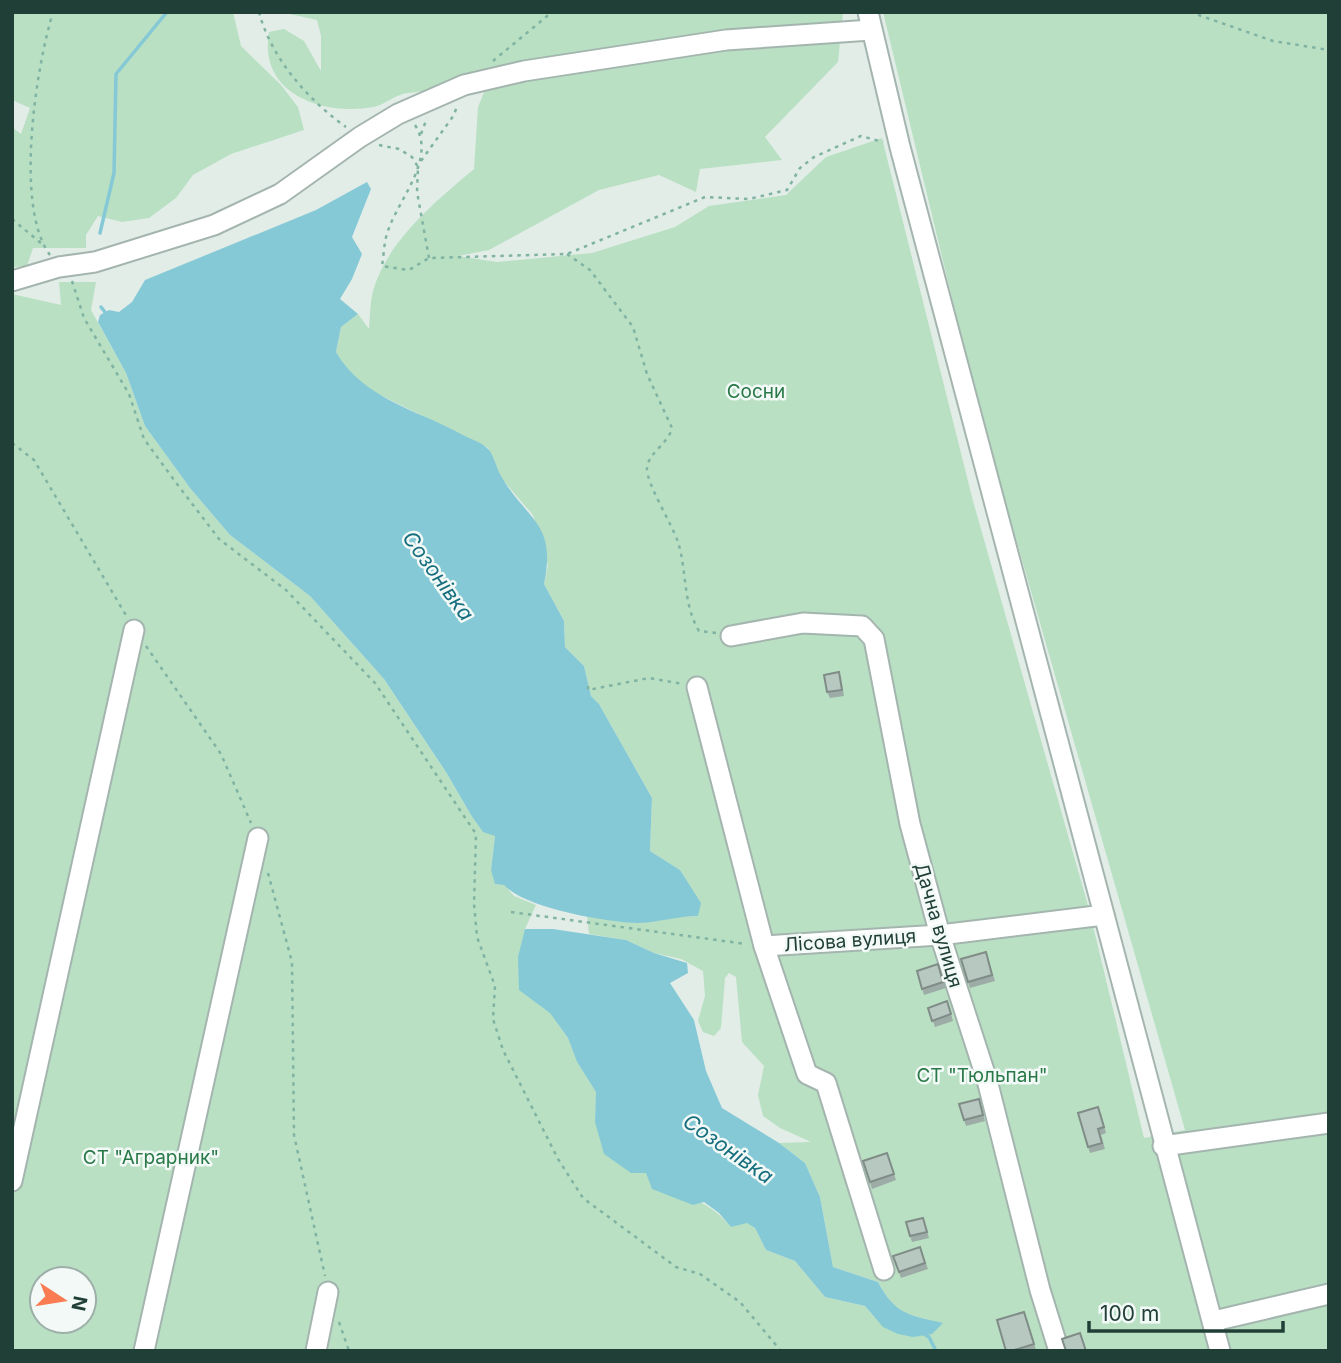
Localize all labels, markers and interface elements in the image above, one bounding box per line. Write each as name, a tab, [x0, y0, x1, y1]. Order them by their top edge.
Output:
park label: Сосни	[727, 380, 785, 403]
water label: Созонівка	[398, 526, 479, 625]
street label: Дачна вулиця	[910, 860, 967, 990]
street label: Лісова вулиця	[783, 924, 917, 957]
park label: СТ "Тюльпан"	[916, 1064, 1048, 1087]
water label: Созонівка	[678, 1108, 778, 1189]
park label: СТ "Аграрник"	[83, 1146, 219, 1169]
north arrow	[28, 1265, 98, 1335]
scale bar	[1089, 1290, 1283, 1334]
text: N	[66, 1294, 92, 1313]
text: 100 m	[1100, 1301, 1159, 1326]

